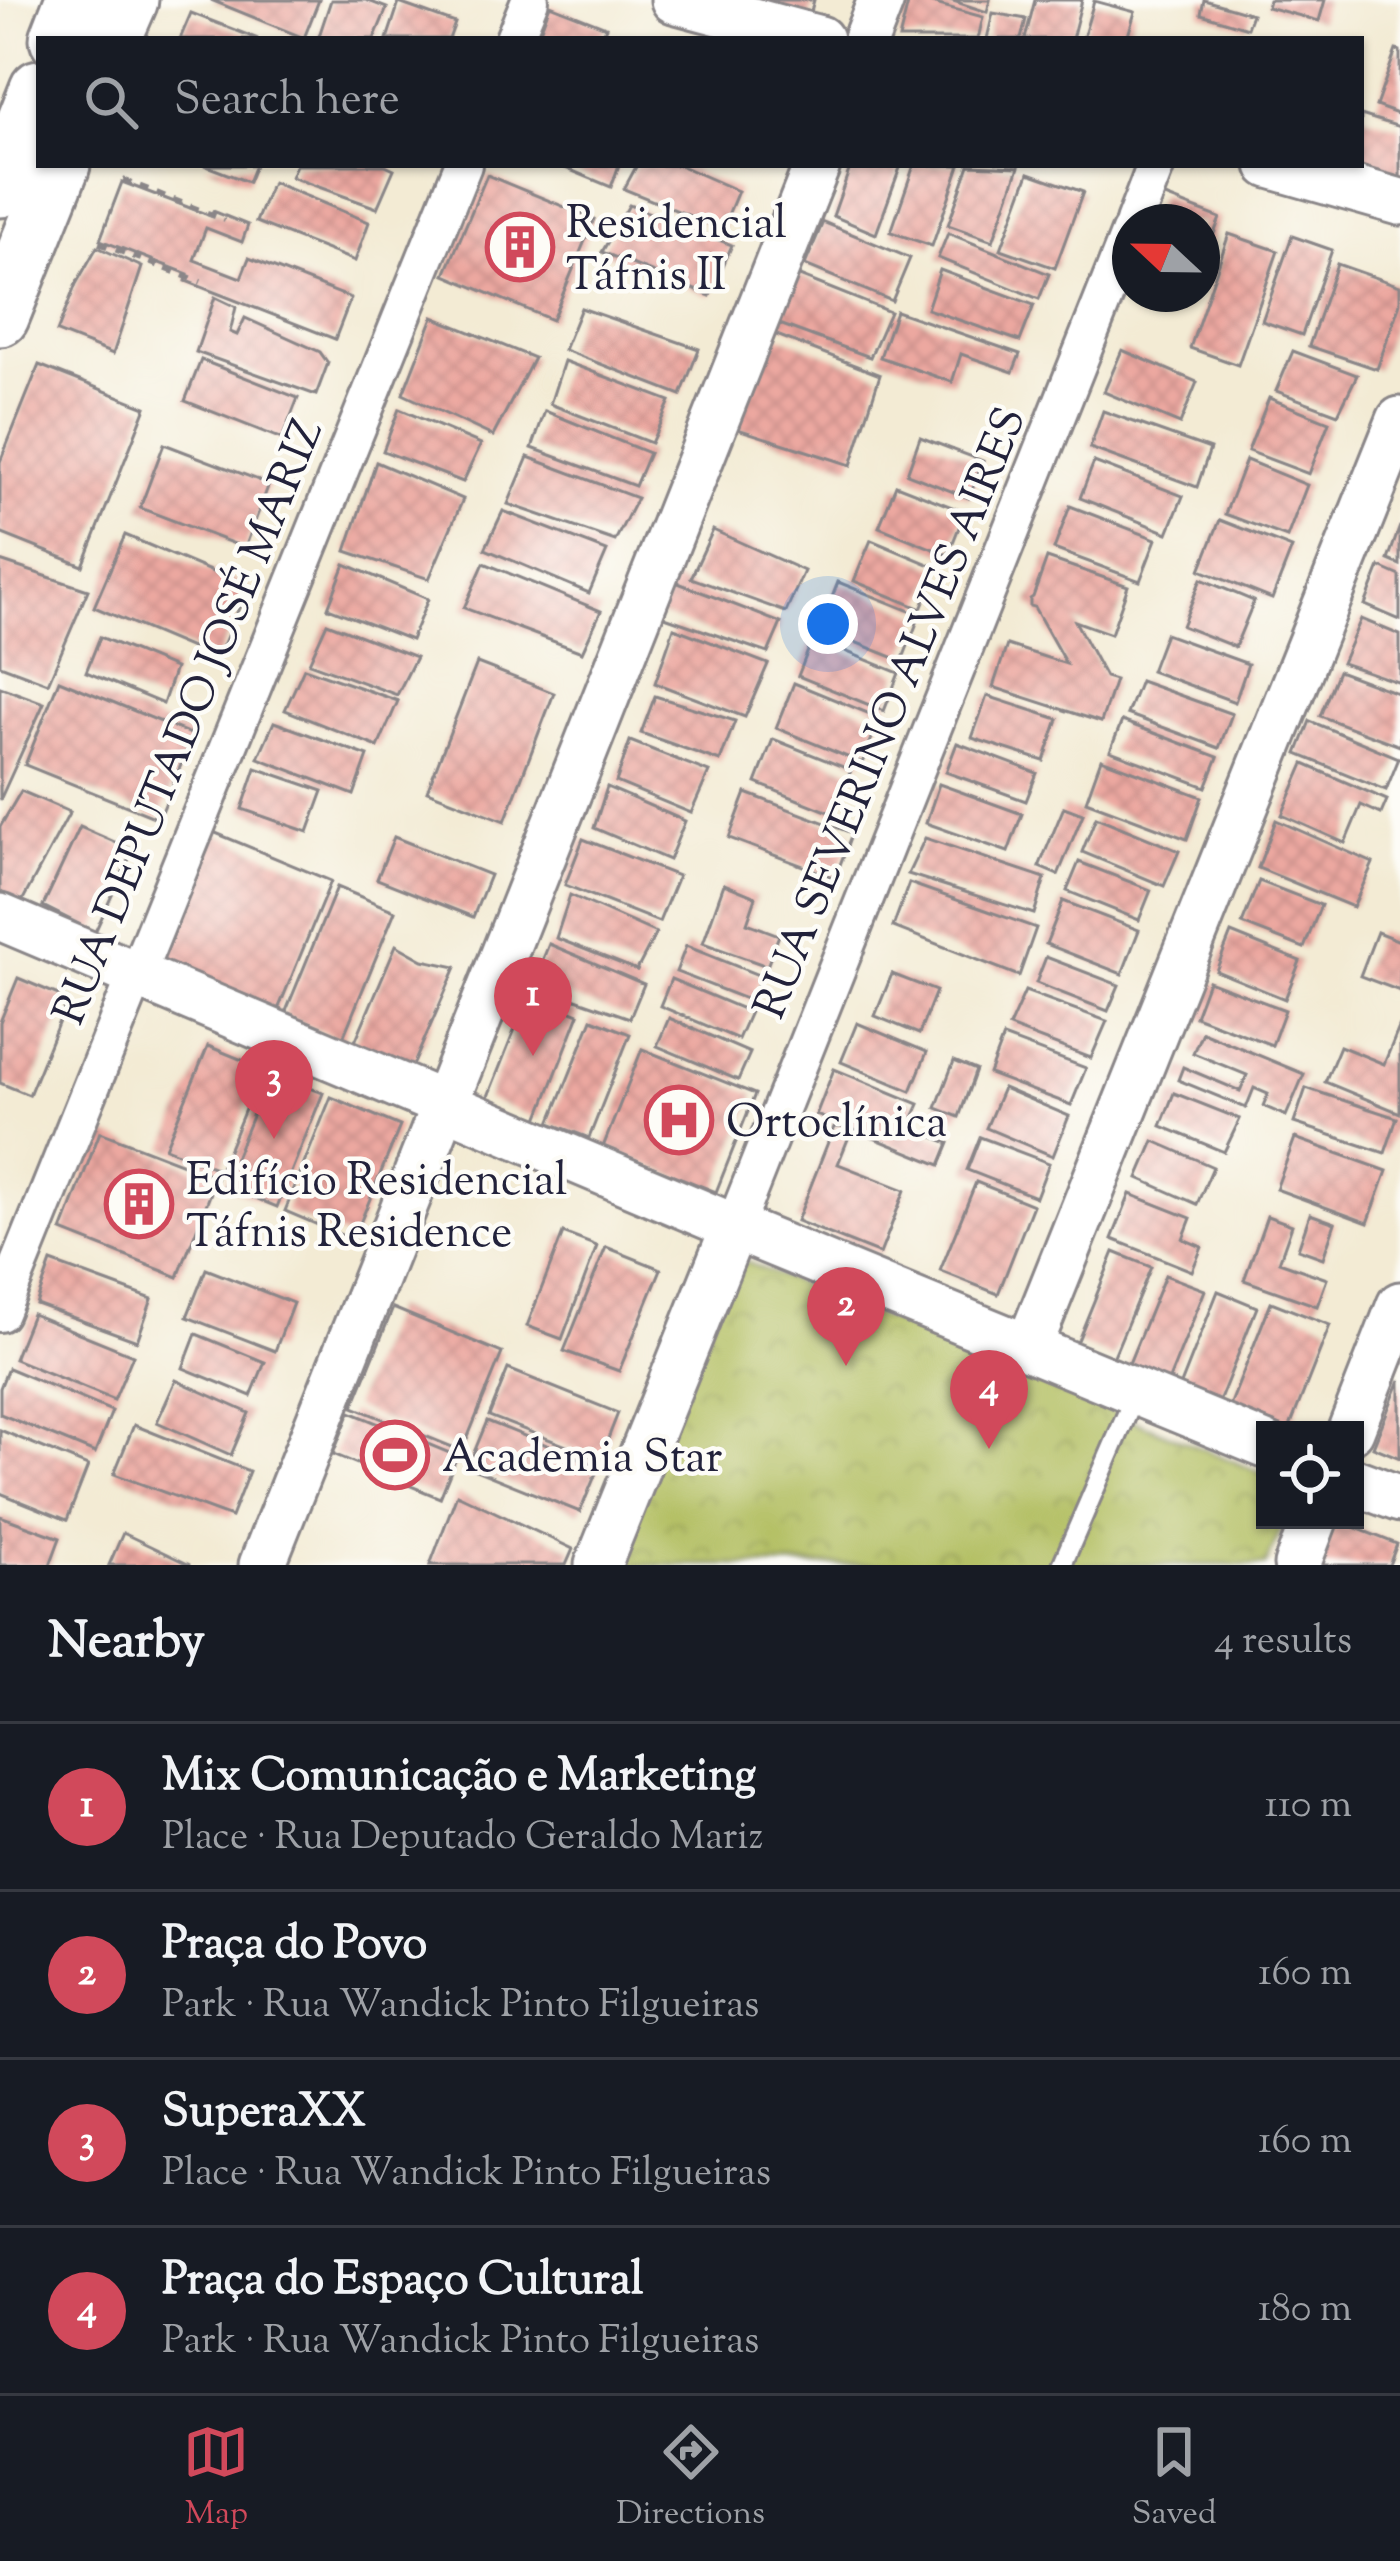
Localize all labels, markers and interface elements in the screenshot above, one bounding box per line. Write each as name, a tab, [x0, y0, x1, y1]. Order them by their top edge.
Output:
search box	[36, 36, 1364, 168]
icon: search	[78, 69, 144, 135]
text: Search here	[174, 70, 400, 135]
place label: Residencial Táfnis II	[566, 194, 787, 311]
north arrow	[1112, 204, 1220, 312]
building icon: Residencial Táfnis II	[485, 212, 555, 282]
street label: RUA SEVERINO ALVES AIRES	[740, 399, 1046, 1029]
street label: RUA DEPUTADO JOSÉ MARIZ	[40, 411, 343, 1036]
your location	[798, 594, 858, 654]
pin: 1	[494, 957, 572, 1056]
pin: 3	[235, 1040, 313, 1139]
hospital icon: Ortoclínica	[644, 1085, 714, 1155]
place label: Ortoclínica	[726, 1093, 947, 1158]
place label: Edifício Residencial Táfnis Residence	[186, 1151, 567, 1268]
building icon: Edifício Residencial Táfnis Residence	[104, 1169, 174, 1239]
pin: 2	[807, 1267, 885, 1366]
pin: 4	[950, 1350, 1028, 1449]
sports icon: Academia Star	[360, 1420, 430, 1490]
map controls	[1256, 1421, 1364, 1529]
button: locate	[1256, 1421, 1364, 1529]
place label: Academia Star	[442, 1428, 722, 1493]
text: Nearby	[48, 1607, 205, 1680]
text: 4 results	[1214, 1615, 1352, 1671]
text: Mix Comunicação e Marketing	[162, 1746, 756, 1811]
text: 1	[80, 1779, 94, 1835]
text: 110 m	[1265, 1779, 1352, 1835]
text: Place · Rua Deputado Geraldo Mariz	[162, 1811, 763, 1867]
text: Praça do Povo	[162, 1914, 427, 1979]
text: 2	[78, 1947, 96, 2003]
text: 160 m	[1258, 1947, 1352, 2003]
text: Park · Rua Wandick Pinto Filgueiras	[162, 1979, 759, 2035]
text: SuperaXX	[162, 2082, 366, 2147]
text: 3	[79, 2115, 95, 2171]
text: 160 m	[1258, 2115, 1352, 2171]
text: Place · Rua Wandick Pinto Filgueiras	[162, 2147, 771, 2203]
text: Praça do Espaço Cultural	[162, 2250, 643, 2315]
text: 4	[77, 2283, 97, 2339]
text: 180 m	[1258, 2283, 1352, 2339]
text: Park · Rua Wandick Pinto Filgueiras	[162, 2315, 759, 2371]
tab: Map	[183, 2419, 249, 2539]
tab: Directions	[616, 2419, 765, 2539]
tab: Saved	[1132, 2419, 1217, 2539]

